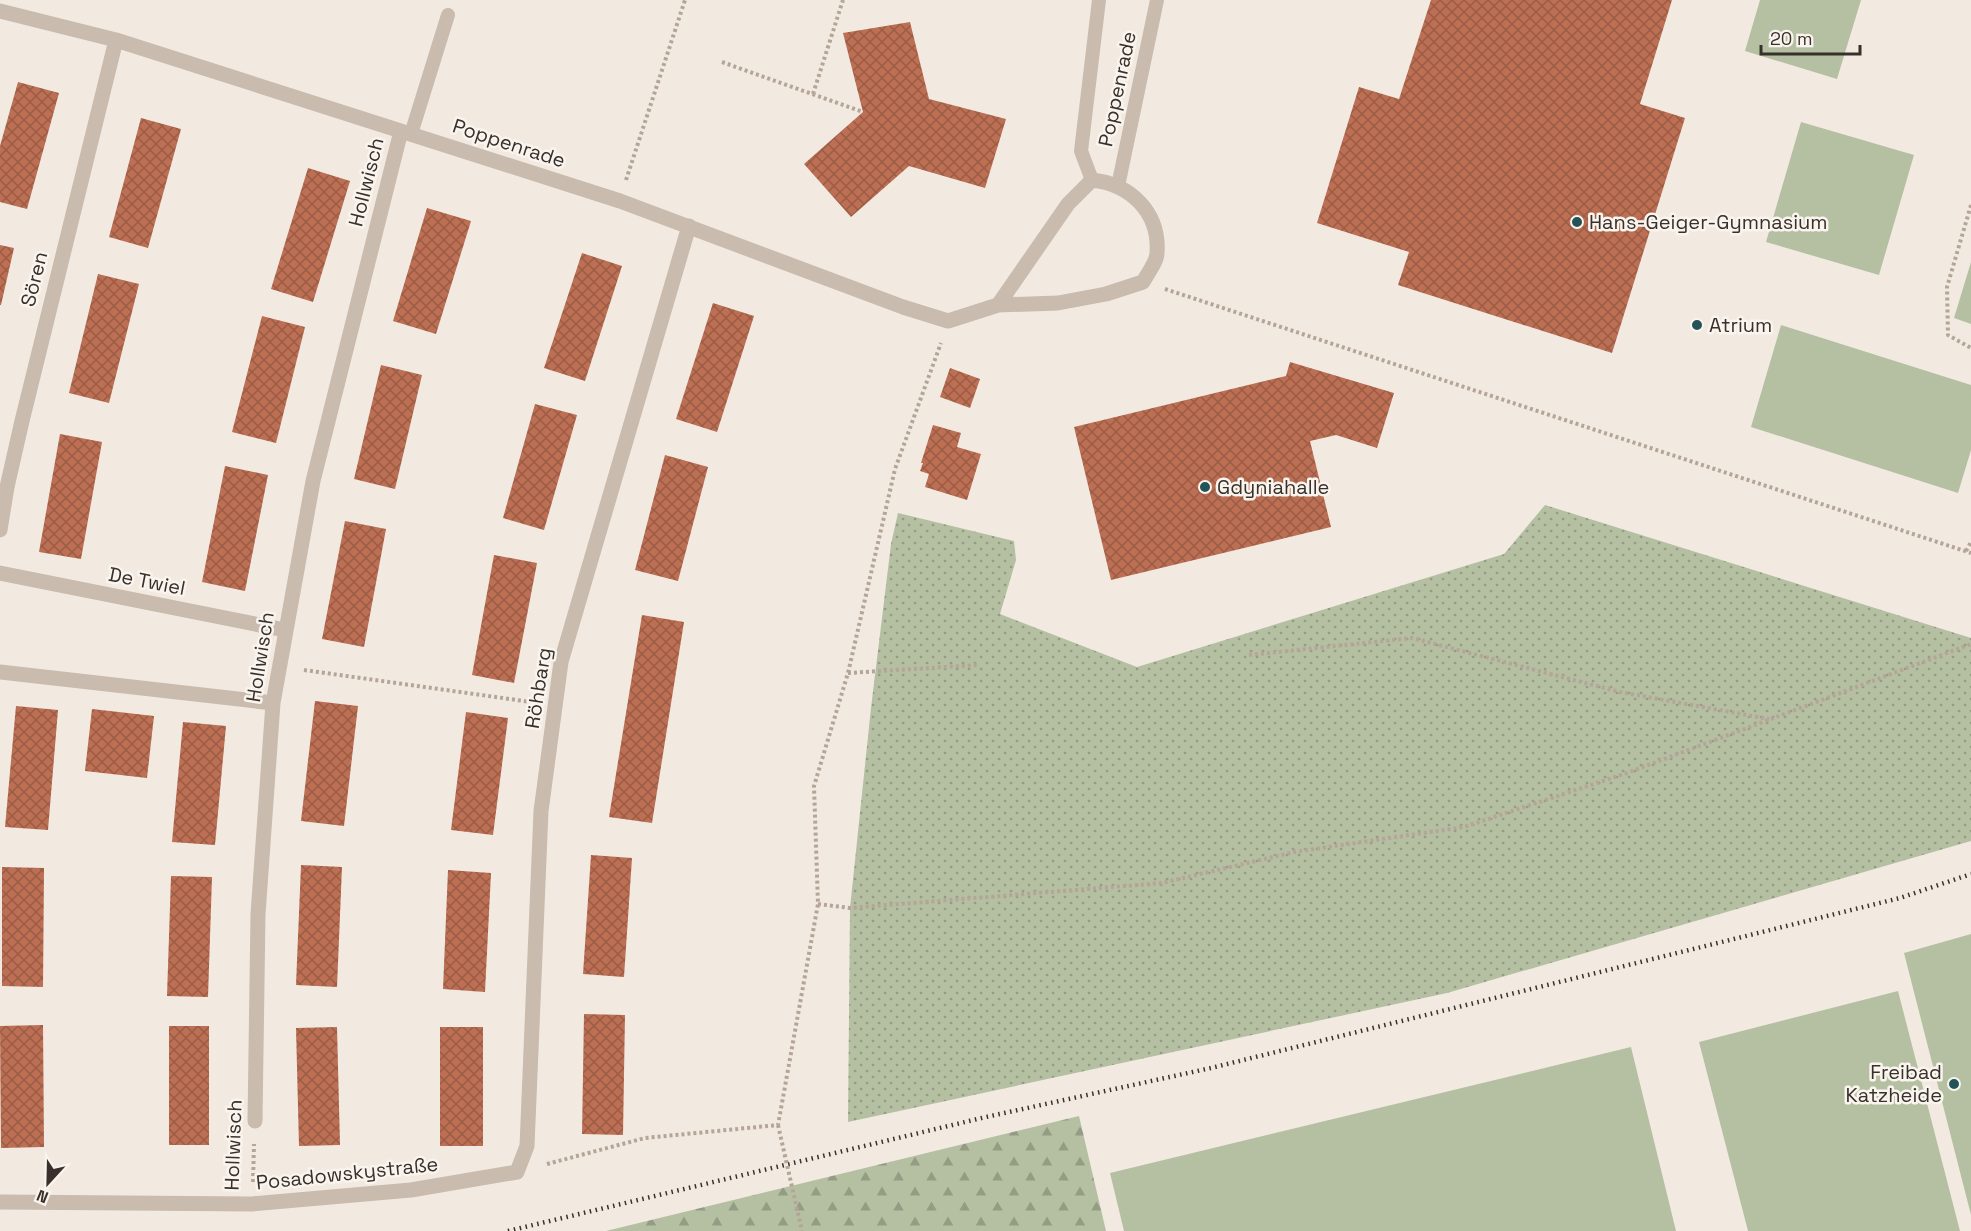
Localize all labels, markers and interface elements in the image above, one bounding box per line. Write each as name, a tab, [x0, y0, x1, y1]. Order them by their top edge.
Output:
scale bar	[1761, 18, 1860, 56]
text: 20 m	[1770, 27, 1813, 50]
street label: Poppenrade	[1092, 29, 1142, 149]
street label: Poppenrade	[449, 113, 569, 173]
street label: Hollwisch	[342, 135, 390, 229]
place label: Hans-Geiger-Gymnasium	[1589, 209, 1828, 235]
marker: Hans-Geiger-Gymnasium	[1570, 215, 1584, 229]
street label: Sören	[15, 249, 53, 309]
place label: Atrium	[1709, 312, 1772, 338]
marker: Atrium	[1690, 318, 1704, 332]
place label: Gdyniahalle	[1217, 474, 1329, 500]
marker: Gdyniahalle	[1198, 480, 1212, 494]
street label: De Twiel	[106, 561, 188, 601]
street label: Hollwisch	[240, 610, 280, 704]
street label: Röhbarg	[519, 646, 557, 730]
place label: Freibad Katzheide	[1846, 1059, 1942, 1108]
marker: Freibad Katzheide	[1947, 1077, 1961, 1091]
street label: Hollwisch	[218, 1099, 248, 1191]
street label: Posadowskystraße	[255, 1151, 439, 1195]
north arrow	[18, 1153, 78, 1213]
text: N	[34, 1185, 51, 1208]

